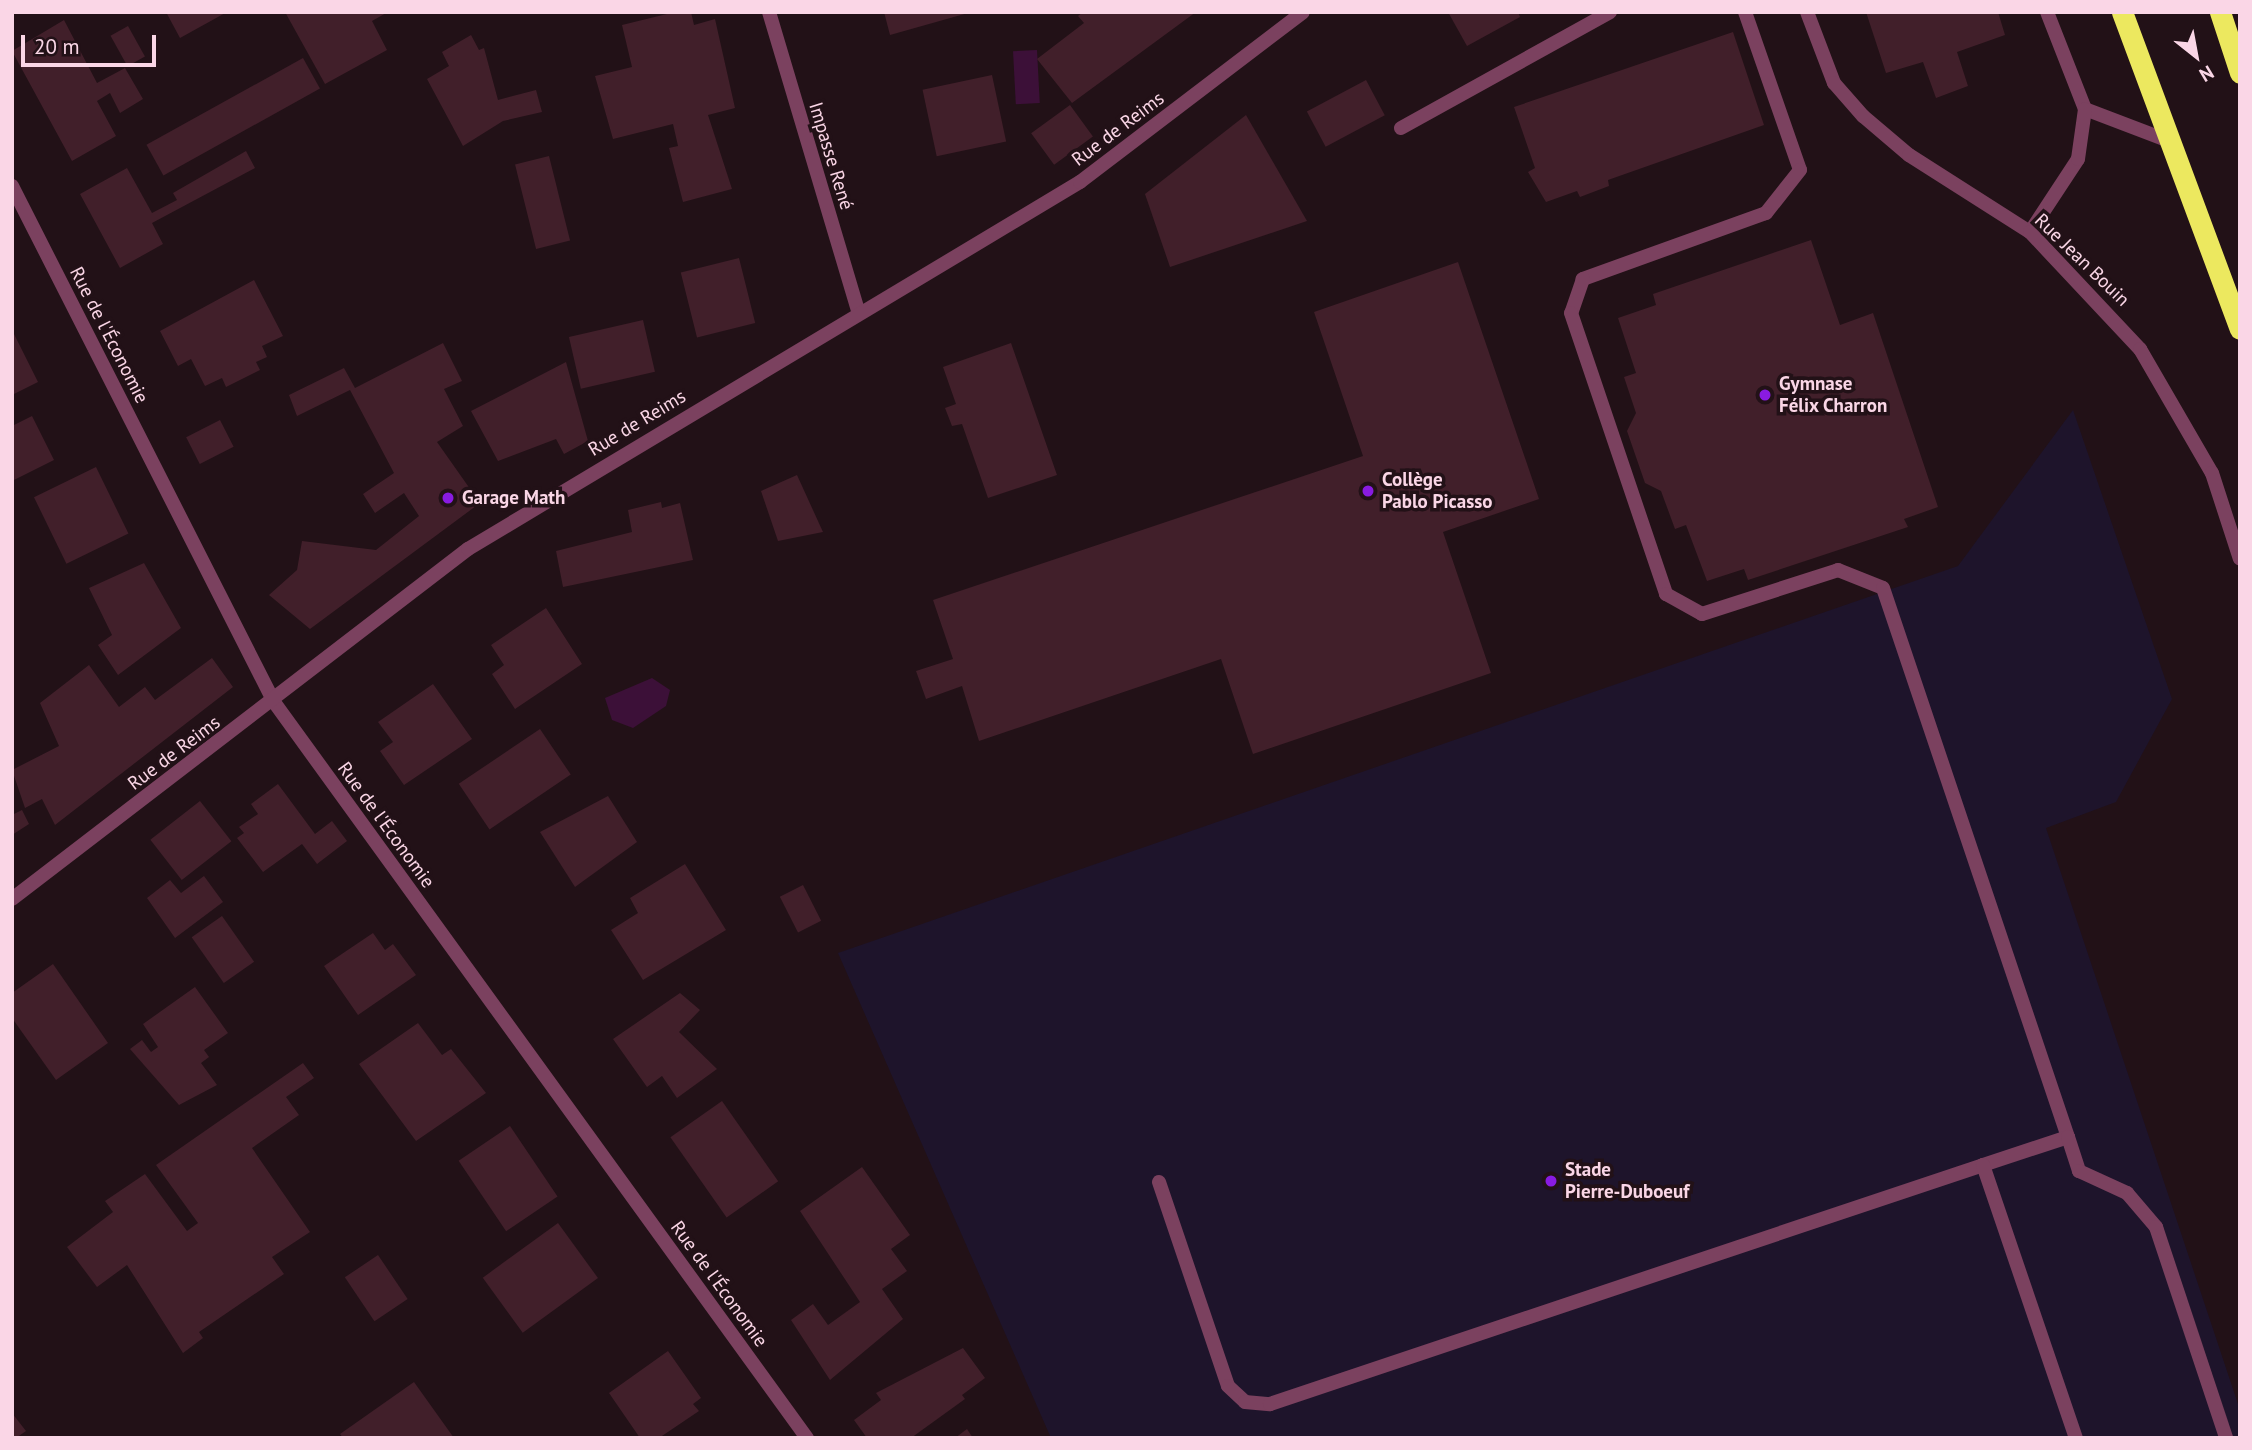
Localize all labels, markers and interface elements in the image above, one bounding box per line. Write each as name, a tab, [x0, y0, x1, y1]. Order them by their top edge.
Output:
scale bar	[24, 21, 159, 65]
north arrow	[2161, 21, 2231, 91]
text: 20 m	[34, 33, 80, 60]
text: N	[2195, 60, 2218, 87]
street label: Rue de Reims	[1067, 87, 1169, 171]
street label: Impasse René	[804, 99, 858, 213]
street label: Rue Jean Bouin	[2030, 209, 2134, 311]
street label: Rue de l'Économie	[65, 263, 153, 407]
place label: Gymnase Félix Charron	[1779, 373, 1888, 417]
street label: Rue de Reims	[584, 385, 690, 461]
marker: Gymnase Félix Charron	[1757, 387, 1773, 403]
place label: Collège Pablo Picasso	[1382, 469, 1492, 513]
marker: Collège Pablo Picasso	[1360, 483, 1376, 499]
place label: Garage Math	[462, 487, 565, 509]
marker: Garage Math	[440, 490, 456, 506]
street label: Rue de Reims	[123, 711, 225, 795]
street label: Rue de l'Économie	[333, 758, 439, 892]
place label: Stade Pierre-Duboeuf	[1565, 1159, 1689, 1203]
marker: Stade Pierre-Duboeuf	[1543, 1173, 1559, 1189]
street label: Rue de l'Économie	[666, 1217, 772, 1351]

